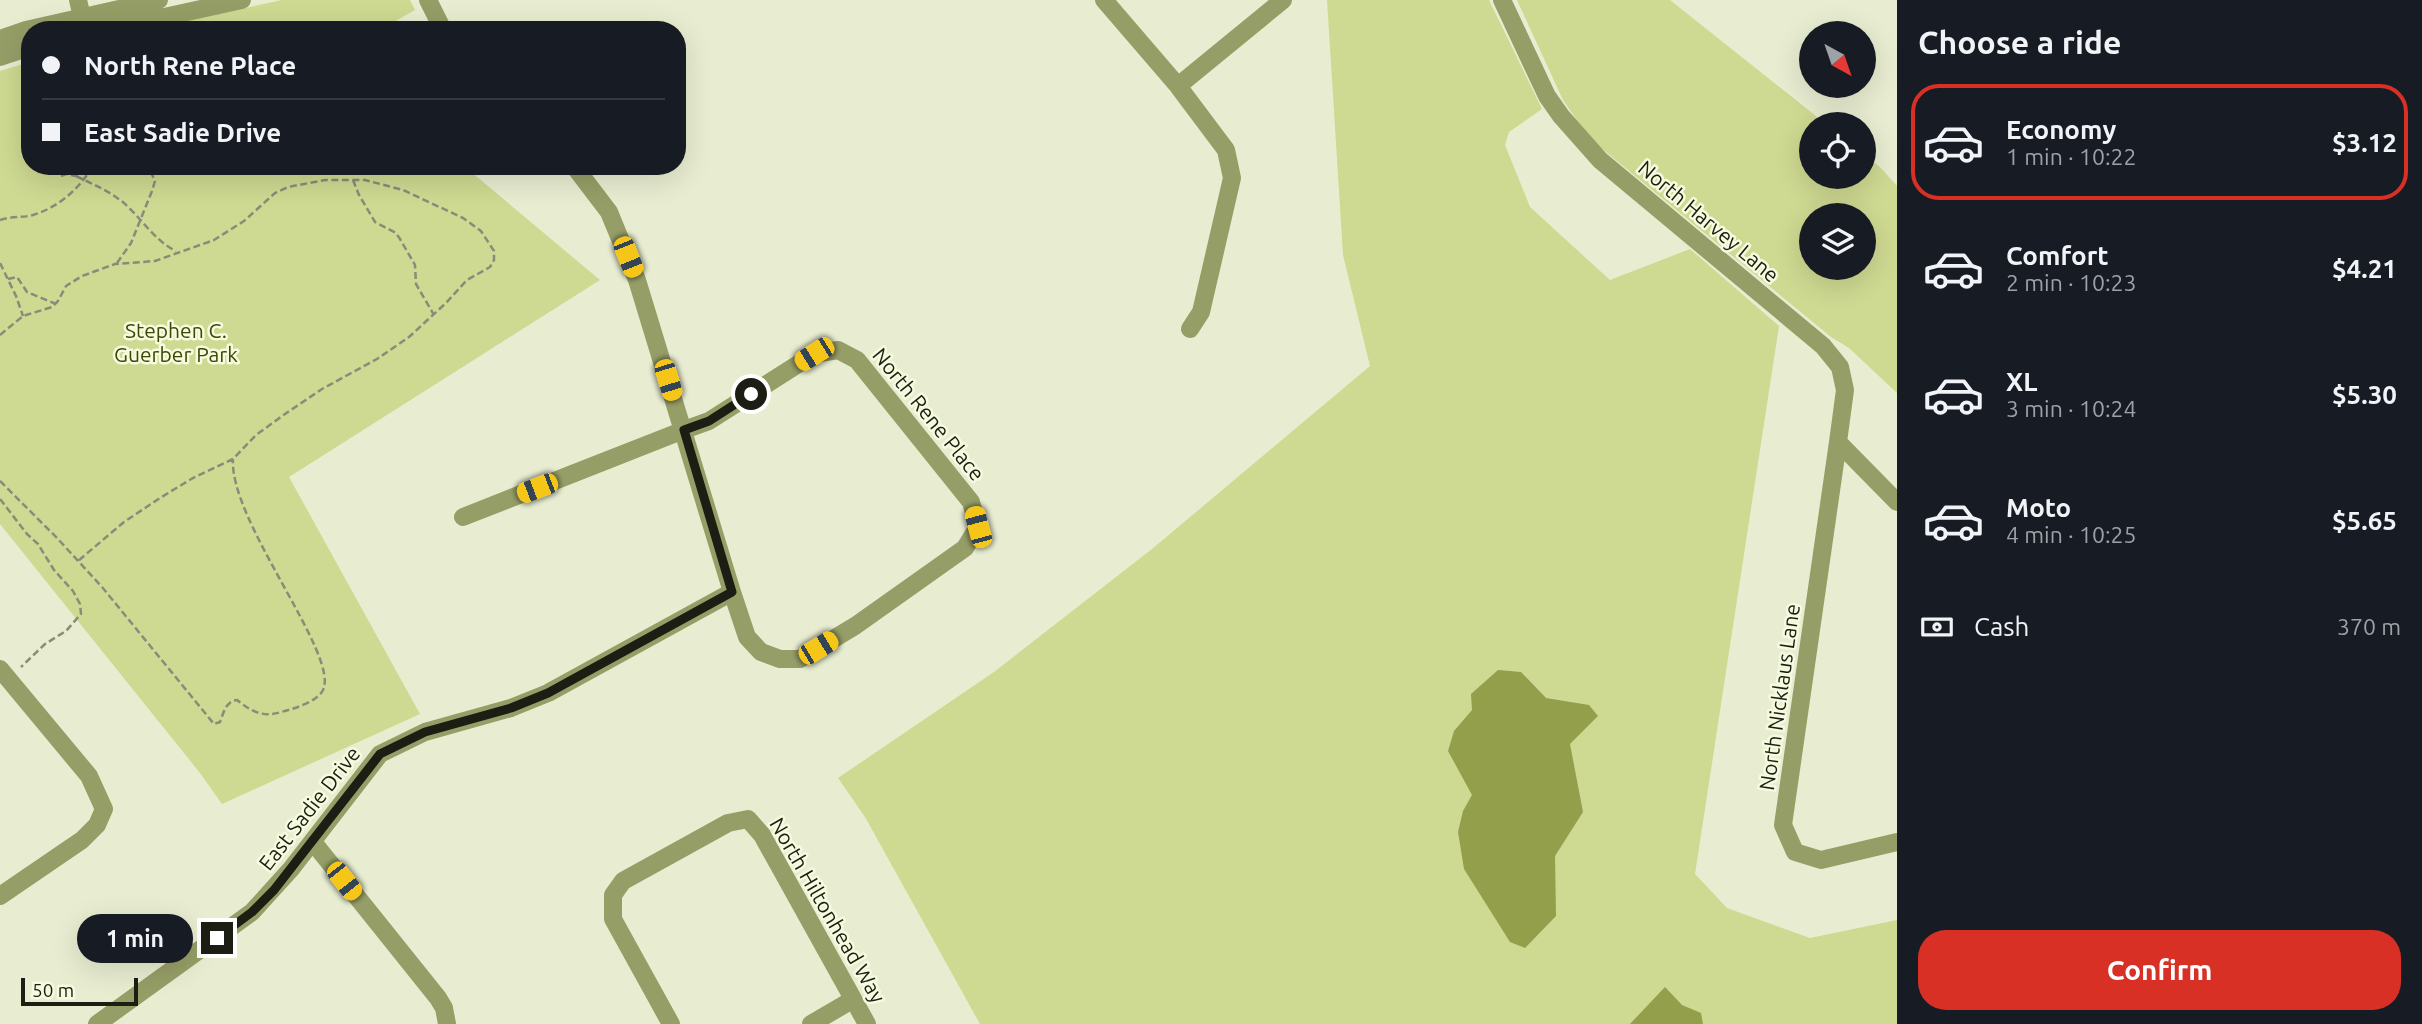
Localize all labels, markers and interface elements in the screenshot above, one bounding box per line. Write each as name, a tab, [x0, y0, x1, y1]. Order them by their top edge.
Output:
north arrow	[1799, 21, 1876, 98]
map controls	[1799, 21, 1876, 280]
text: Choose a ride	[1918, 24, 2121, 60]
text: North Rene Place	[84, 51, 296, 80]
icon: car	[1922, 111, 1985, 174]
button: locate	[1799, 112, 1876, 189]
text: Economy	[2006, 115, 2116, 144]
text: East Sadie Drive	[84, 118, 281, 147]
text: $3.12	[2332, 128, 2397, 157]
text: 1 min · 10:22	[2006, 144, 2137, 169]
street label: North Harvey Lane	[1634, 155, 1784, 287]
button: layers	[1799, 203, 1876, 280]
car	[611, 234, 646, 280]
icon: car	[1922, 237, 1985, 300]
text: Comfort	[2006, 241, 2109, 270]
text: $4.21	[2332, 254, 2397, 283]
text: 2 min · 10:23	[2006, 270, 2137, 295]
park label: Stephen C. Guerber Park	[114, 318, 238, 366]
car	[791, 334, 838, 374]
street label: North Rene Place	[868, 343, 990, 485]
car	[652, 357, 685, 403]
icon: car	[1922, 363, 1985, 426]
text: XL	[2006, 367, 2037, 396]
route start	[735, 378, 767, 410]
text: $5.30	[2332, 380, 2397, 409]
text: 3 min · 10:24	[2006, 396, 2137, 421]
car	[514, 471, 561, 505]
icon: car	[1922, 489, 1985, 552]
text: Moto	[2006, 493, 2071, 522]
car	[963, 504, 994, 550]
text: $5.65	[2332, 506, 2397, 535]
text: 4 min · 10:25	[2006, 522, 2137, 547]
street label: North Nicklaus Lane	[1754, 602, 1804, 792]
icon: cash	[1918, 608, 1956, 646]
text: Cash	[1974, 612, 2029, 641]
text: 370 m	[2337, 614, 2401, 639]
car	[795, 628, 842, 668]
street label: East Sadie Drive	[253, 742, 365, 874]
street label: North Hiltonhead Way	[765, 813, 891, 1007]
car	[323, 858, 366, 904]
callout: 1 min	[77, 914, 192, 962]
route end	[201, 922, 233, 954]
text: 1 min	[106, 926, 164, 951]
button: Confirm	[1918, 930, 2401, 1010]
scale bar	[21, 975, 138, 1007]
text: 50 m	[32, 979, 74, 1001]

